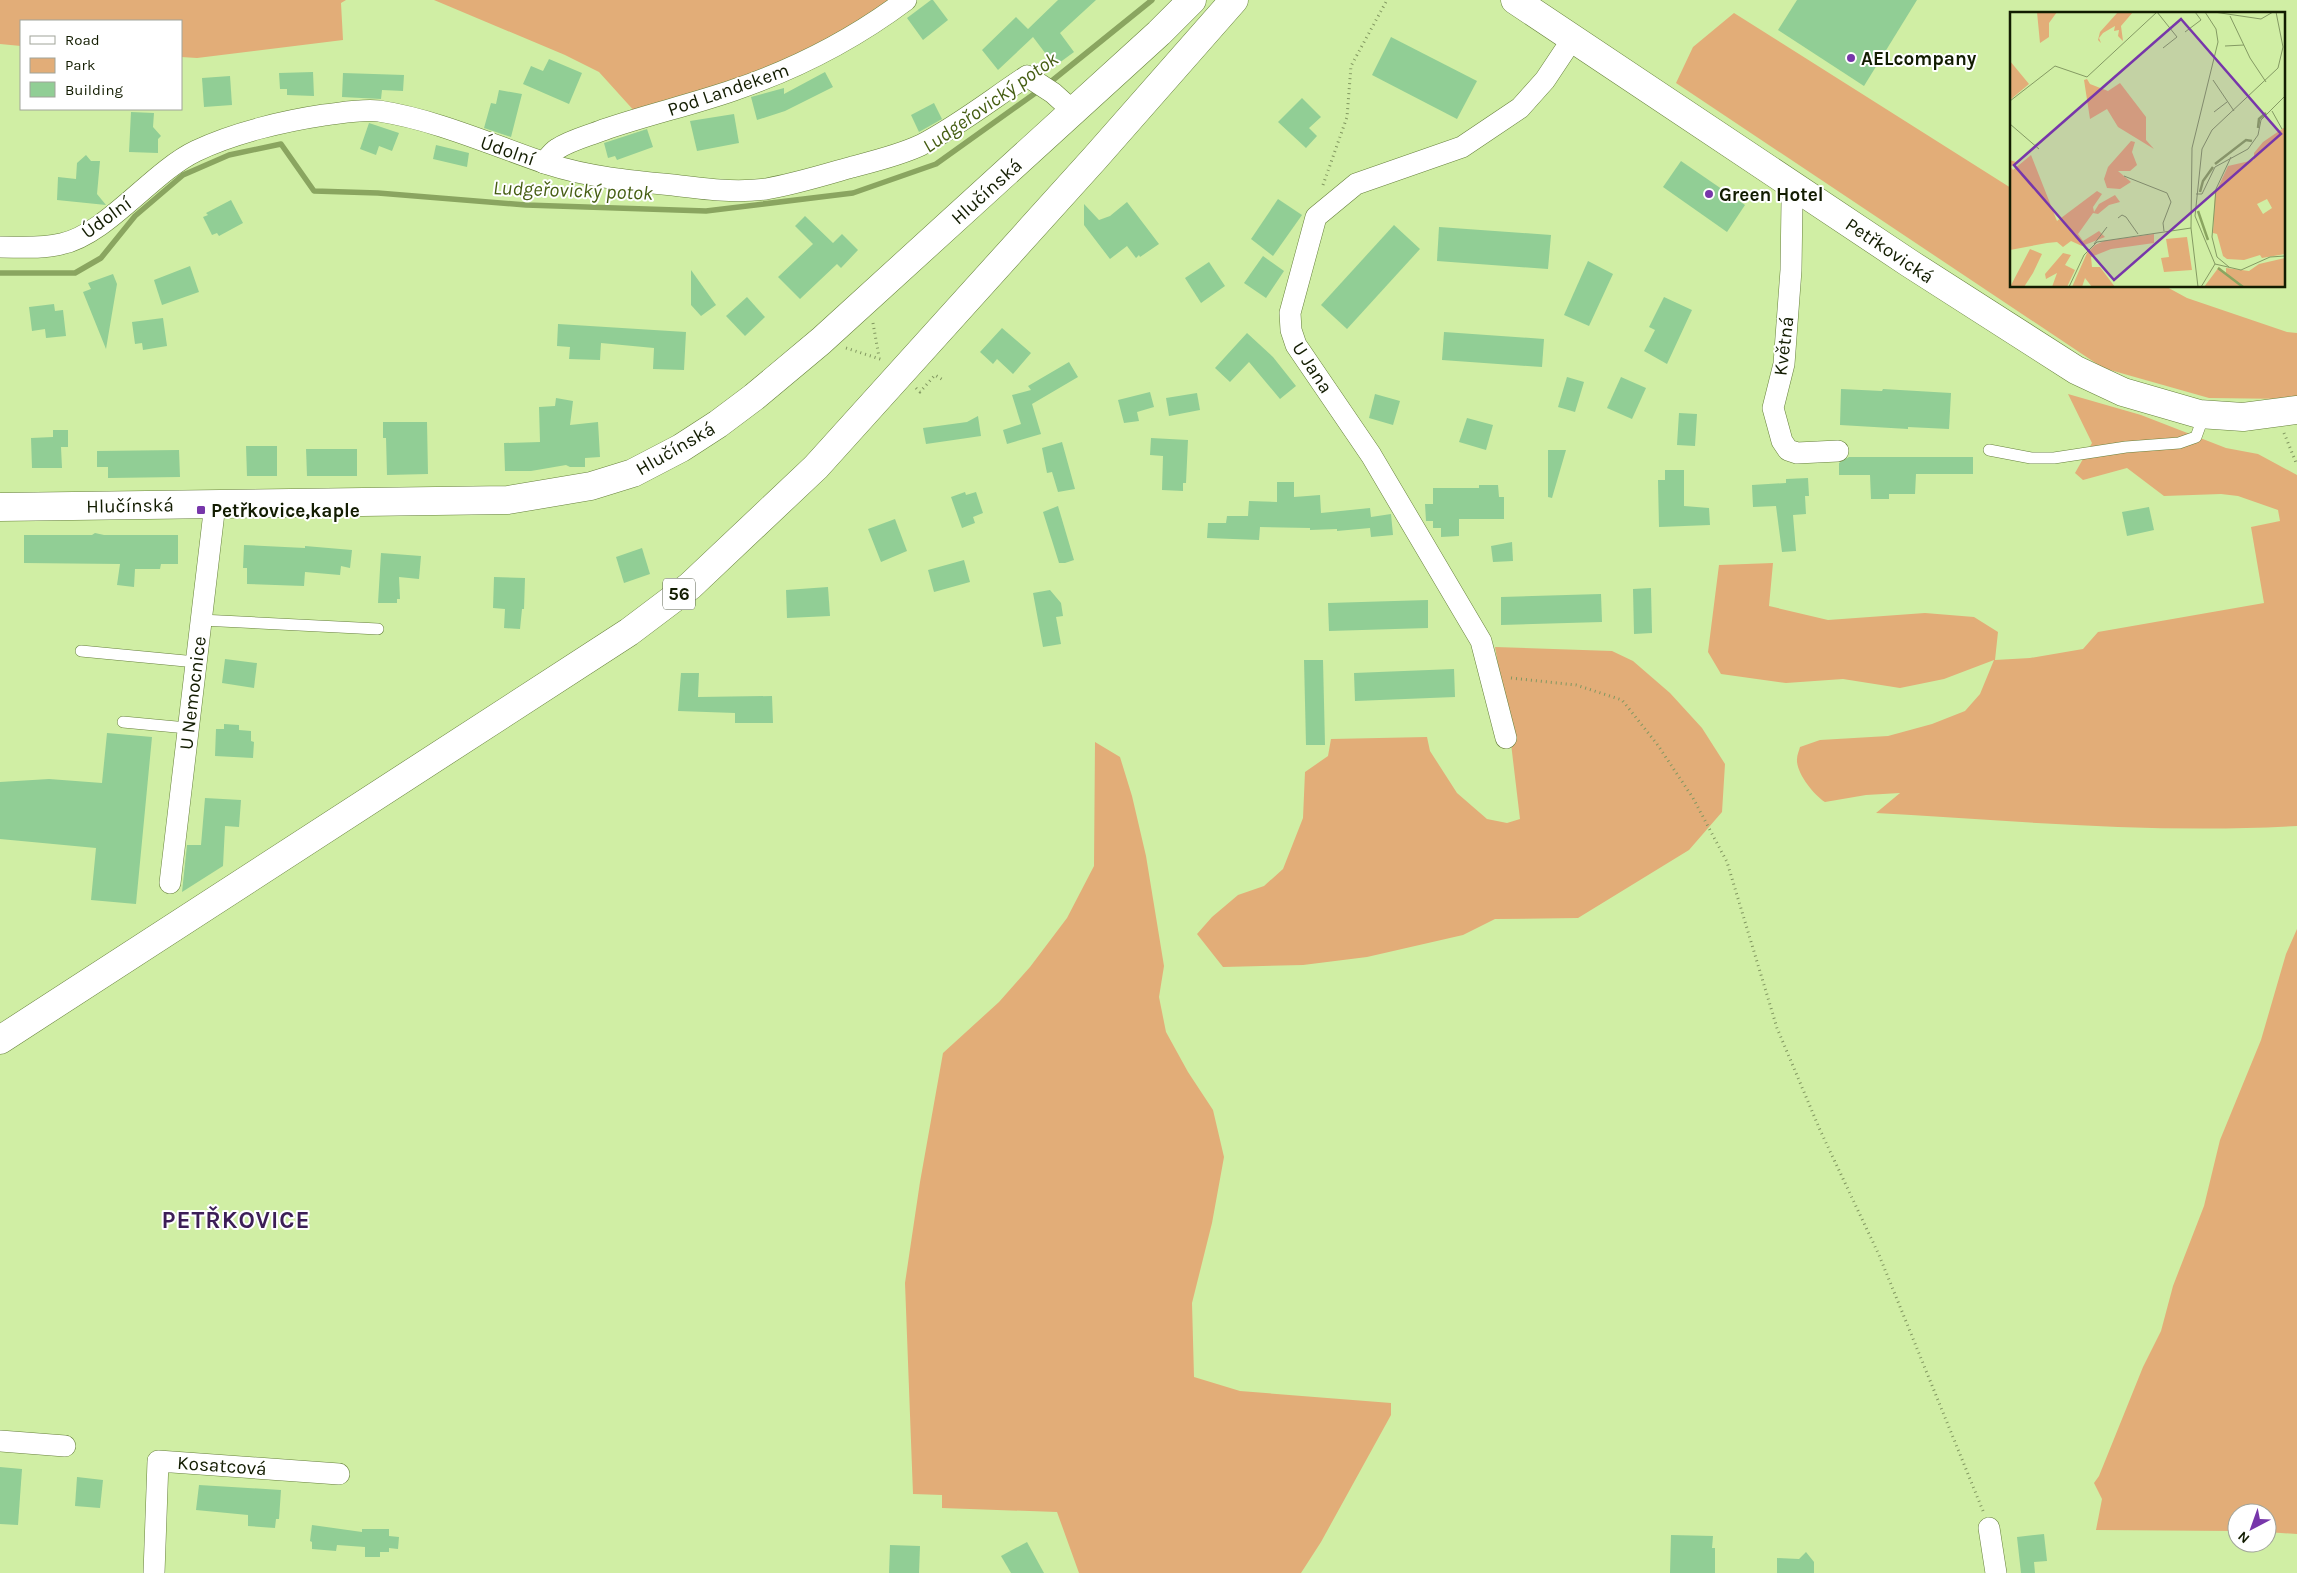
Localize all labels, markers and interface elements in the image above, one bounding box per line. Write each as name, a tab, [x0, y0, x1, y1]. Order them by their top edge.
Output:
inset map	[2010, 12, 2284, 288]
legend	[20, 20, 182, 110]
text: Road	[65, 31, 100, 49]
water label: Ludgeřovický potok	[918, 47, 1063, 158]
place label: AELcompany	[1861, 48, 1977, 70]
marker: AELcompany	[1845, 52, 1857, 64]
text: Park	[65, 56, 95, 74]
street label: Pod Landekem	[665, 59, 792, 121]
text: Building	[65, 81, 123, 99]
street label: Údolní	[477, 130, 539, 171]
street label: Hlučínská	[947, 154, 1027, 229]
water label: Ludgeřovický potok	[493, 176, 654, 205]
place label: Green Hotel	[1719, 184, 1824, 206]
marker: Green Hotel	[1703, 188, 1715, 200]
street label: Údolní	[77, 191, 136, 243]
street label: Petřkovická	[1841, 213, 1938, 288]
street label: Květná	[1769, 315, 1799, 377]
street label: U Jana	[1287, 338, 1337, 397]
street label: Hlučínská	[632, 417, 719, 480]
street label: Hlučínská	[86, 494, 174, 518]
place label: Petřkovice,kaple	[211, 500, 360, 522]
marker: Petřkovice,kaple	[195, 504, 207, 516]
road number: 56	[663, 578, 695, 610]
street label: U Nemocnice	[175, 635, 211, 751]
district label: PETŘKOVICE	[162, 1205, 310, 1234]
street label: Kosatcová	[176, 1452, 267, 1480]
north arrow	[2227, 1503, 2277, 1553]
text: N	[2234, 1528, 2253, 1547]

